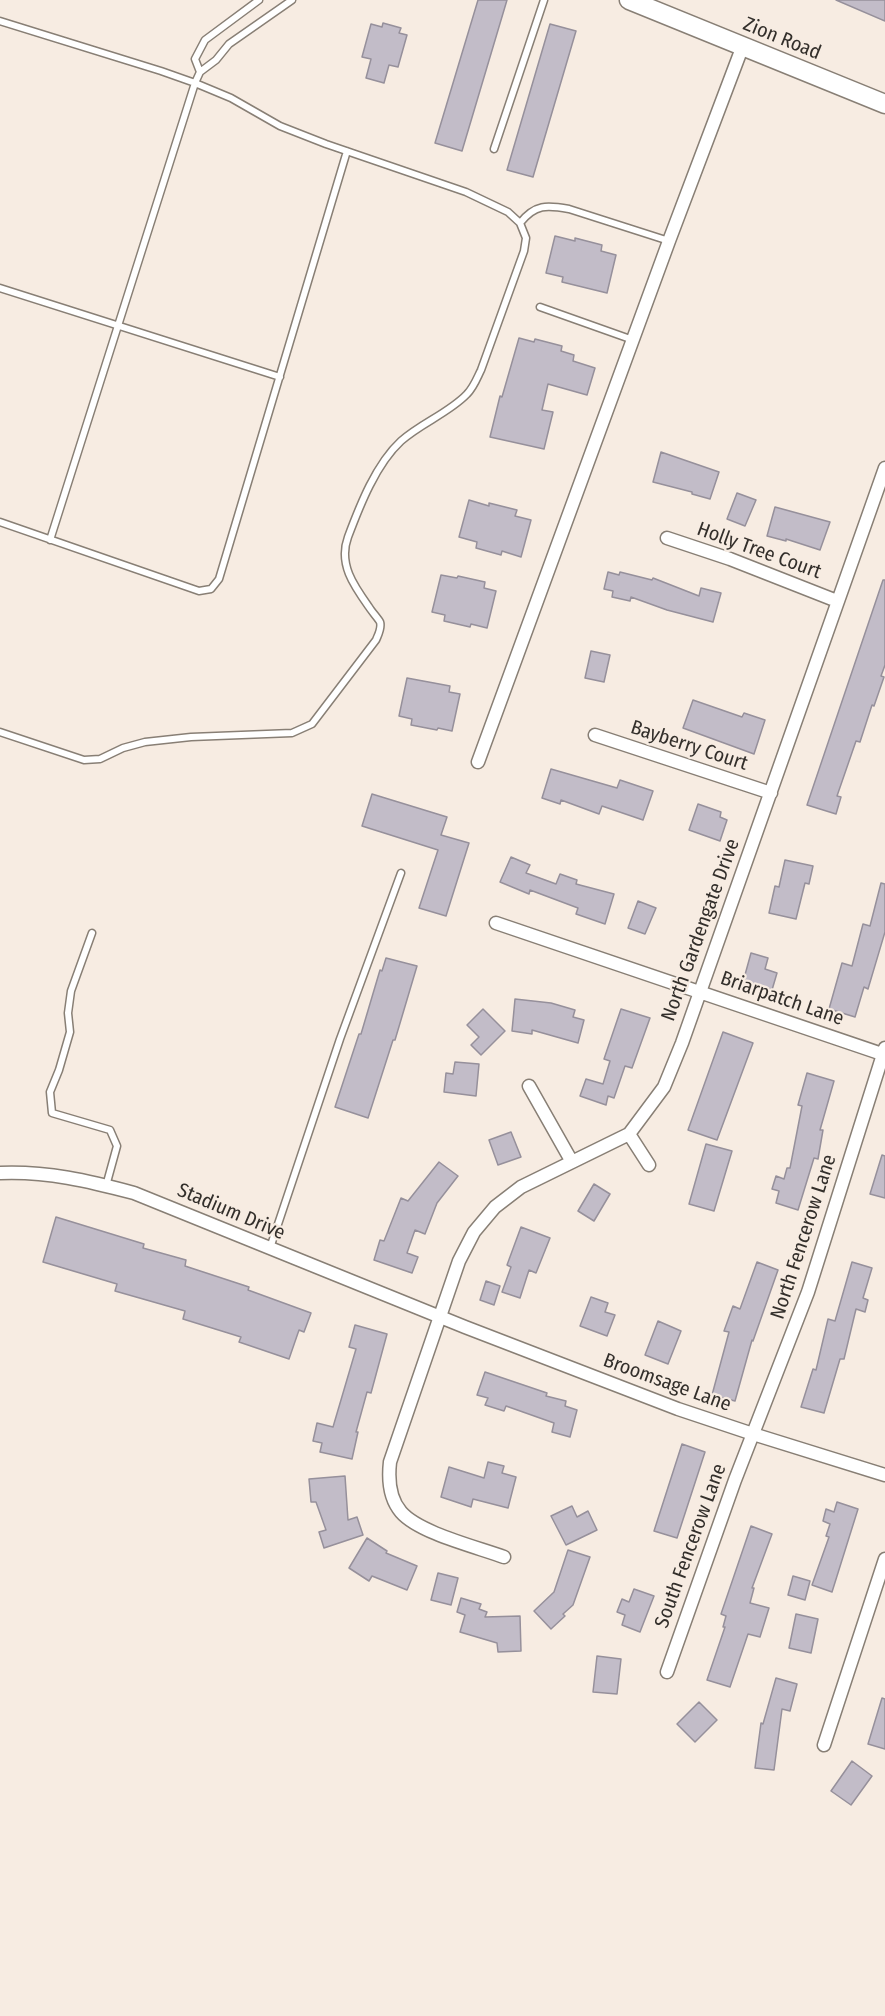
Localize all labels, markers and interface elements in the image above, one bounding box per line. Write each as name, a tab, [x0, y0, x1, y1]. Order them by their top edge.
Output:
street label: Zion Road	[740, 13, 824, 65]
street label: Holly Tree Court	[694, 517, 824, 585]
street label: Bayberry Court	[627, 716, 751, 776]
street label: North Gardengate Drive	[657, 836, 745, 1024]
street label: Briarpatch Lane	[717, 967, 847, 1031]
street label: North Fencerow Lane	[766, 1152, 842, 1322]
street label: Stadium Drive	[173, 1179, 289, 1245]
street label: Broomsage Lane	[600, 1349, 734, 1417]
street label: South Fencerow Lane	[650, 1461, 732, 1631]

